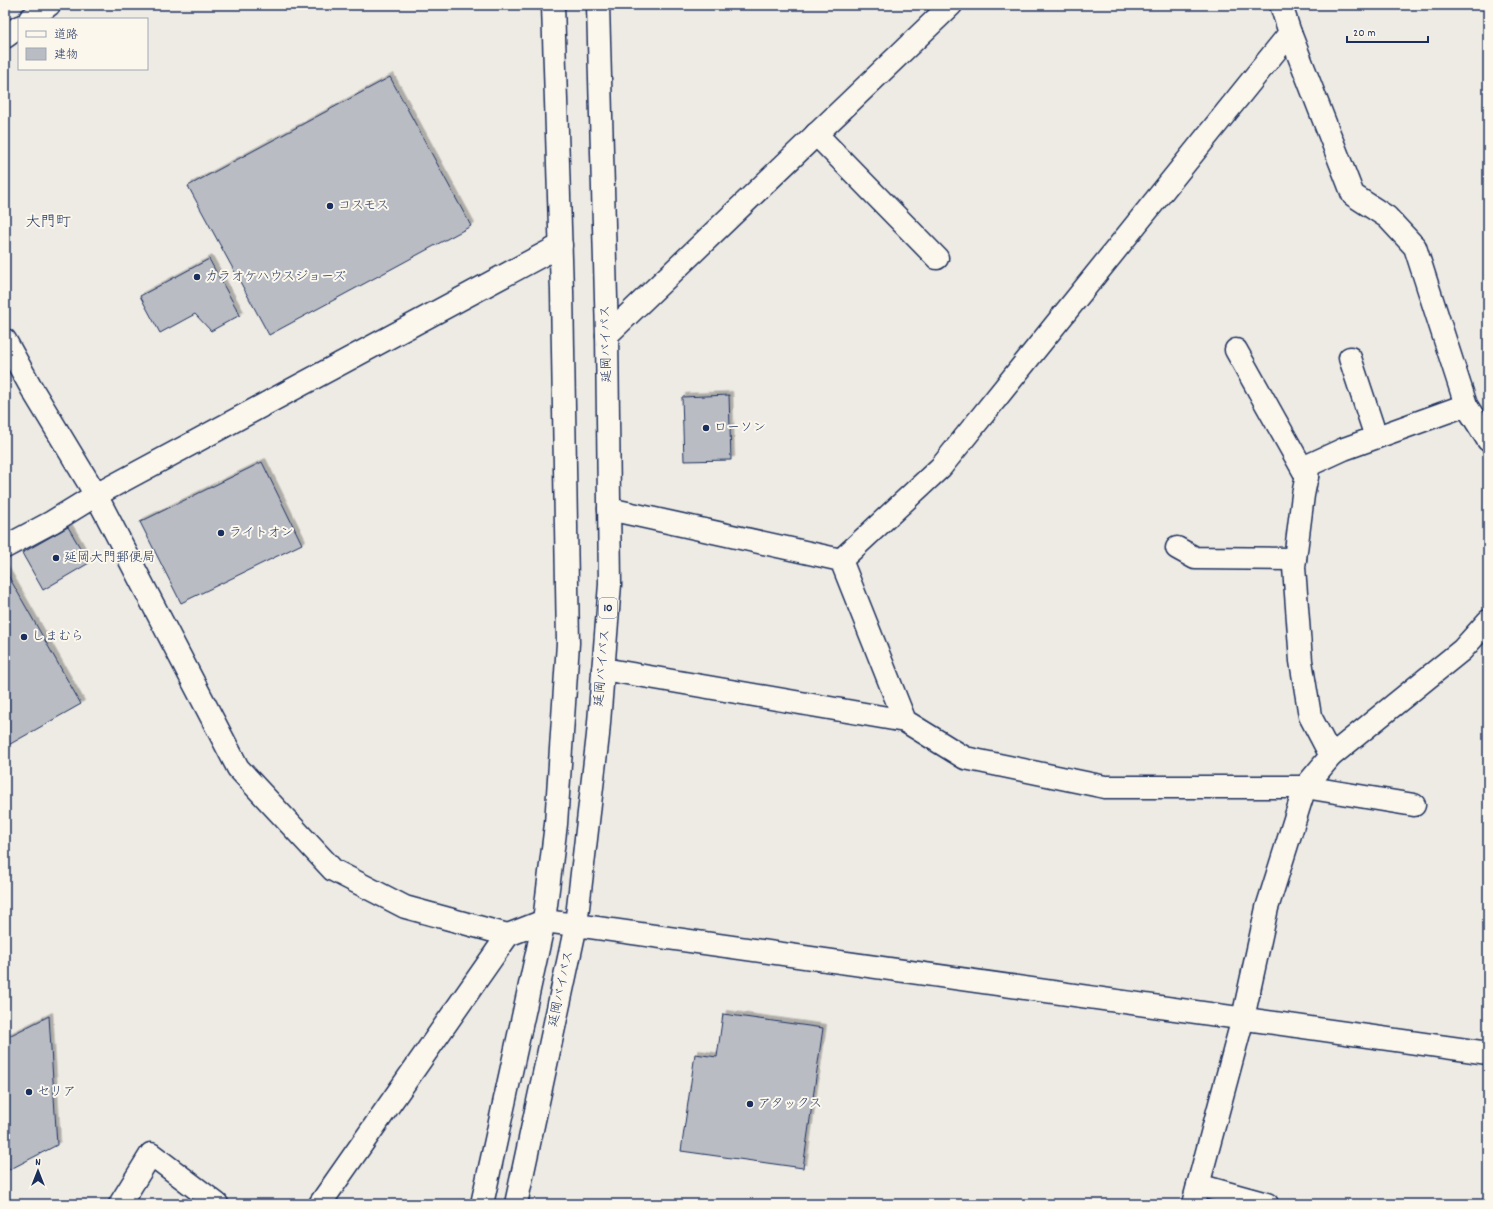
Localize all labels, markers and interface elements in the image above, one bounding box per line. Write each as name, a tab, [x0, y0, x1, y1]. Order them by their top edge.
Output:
legend	[18, 18, 148, 70]
scale bar	[1347, 18, 1428, 44]
text: 20 m	[1353, 25, 1376, 42]
text: 道路	[54, 27, 78, 44]
text: 建物	[54, 47, 78, 64]
place label: コスモス	[338, 197, 389, 216]
marker: コスモス	[325, 201, 335, 211]
district label: 大門町	[25, 212, 71, 234]
place label: カラオケハウスジョーズ	[205, 268, 346, 287]
marker: カラオケハウスジョーズ	[192, 272, 202, 282]
street label: 延岡バイパス	[597, 305, 617, 383]
place label: ローソン	[714, 419, 766, 438]
marker: ローソン	[701, 423, 711, 433]
place label: ライトオン	[229, 524, 293, 543]
marker: ライトオン	[216, 528, 226, 538]
place label: 延岡大門郵便局	[64, 549, 155, 568]
marker: 延岡大門郵便局	[51, 553, 61, 563]
road number: 10	[599, 598, 617, 618]
place label: しまむら	[32, 628, 84, 647]
street label: 延岡バイパス	[590, 628, 616, 708]
marker: しまむら	[19, 632, 29, 642]
street label: 延岡バイパス	[545, 949, 579, 1029]
place label: セリア	[37, 1083, 76, 1102]
marker: セリア	[24, 1087, 34, 1097]
place label: アタックス	[758, 1095, 822, 1114]
marker: アタックス	[745, 1099, 755, 1109]
north arrow	[18, 1151, 58, 1191]
text: N	[35, 1155, 41, 1171]

